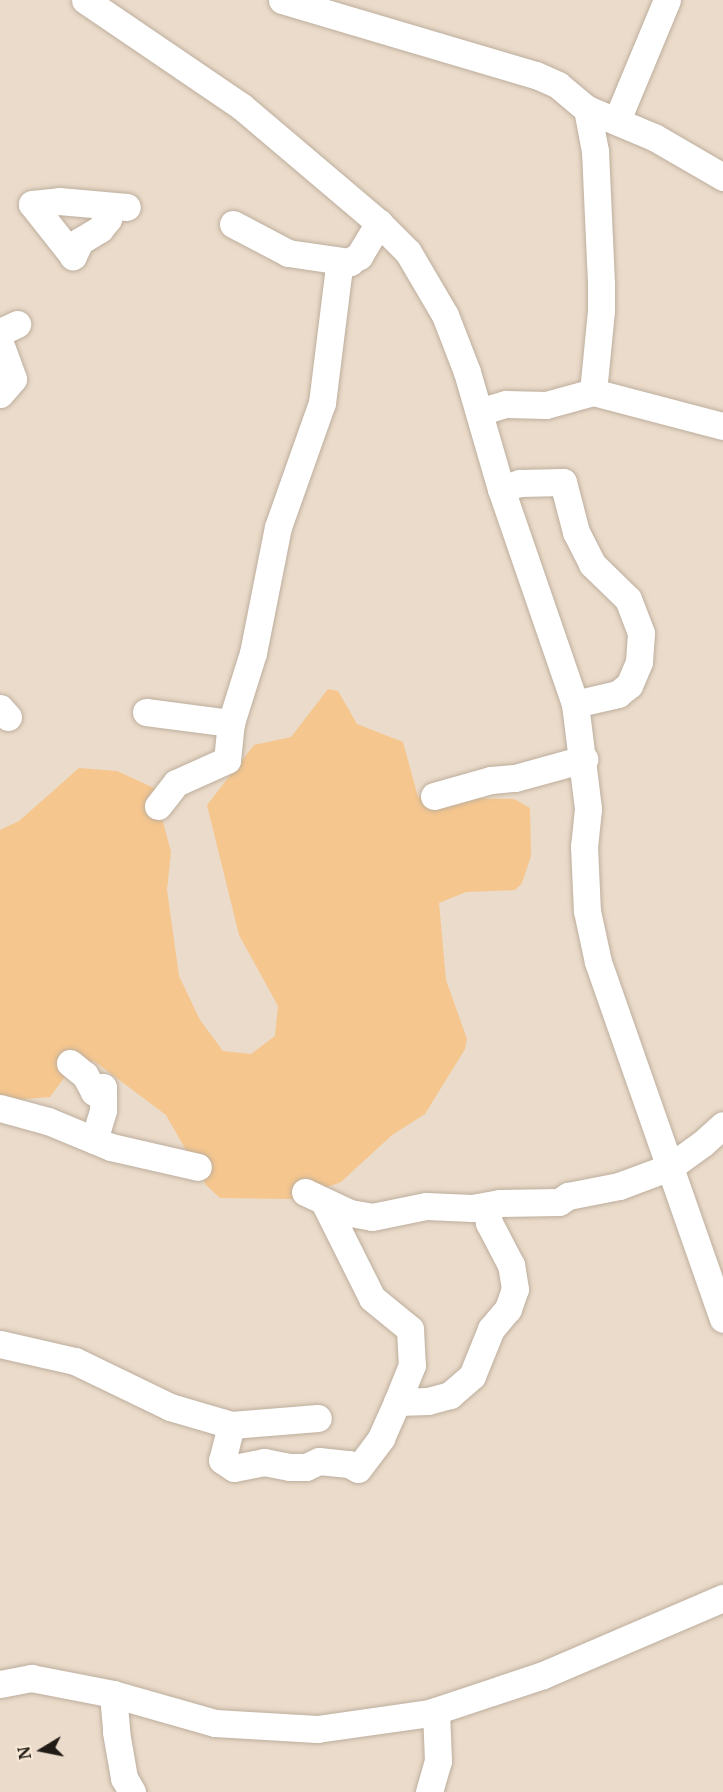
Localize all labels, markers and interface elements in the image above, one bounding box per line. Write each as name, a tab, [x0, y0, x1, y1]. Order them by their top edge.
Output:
north arrow	[12, 1720, 72, 1780]
text: N	[13, 1745, 35, 1761]

